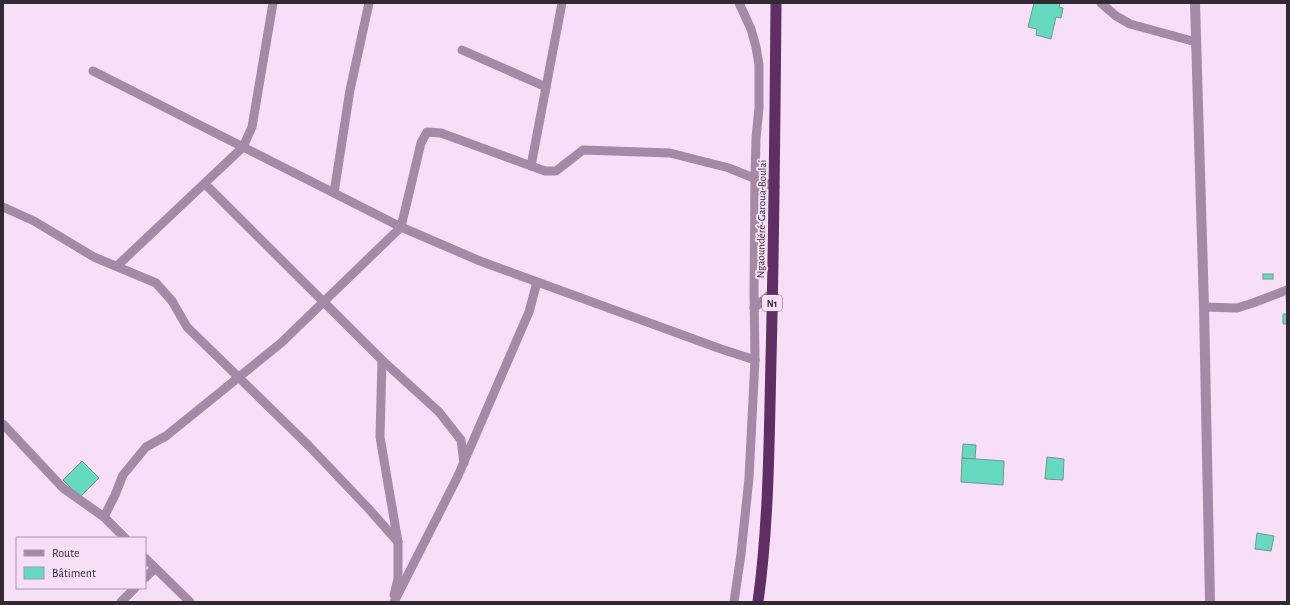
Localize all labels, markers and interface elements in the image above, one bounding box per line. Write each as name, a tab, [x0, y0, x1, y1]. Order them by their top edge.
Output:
street label: Ngaoundéré-Garoua-Boulai	[755, 160, 768, 278]
road number: N1	[762, 295, 782, 311]
legend	[16, 537, 146, 589]
text: Route	[52, 547, 79, 559]
text: Bâtiment	[52, 567, 96, 579]

